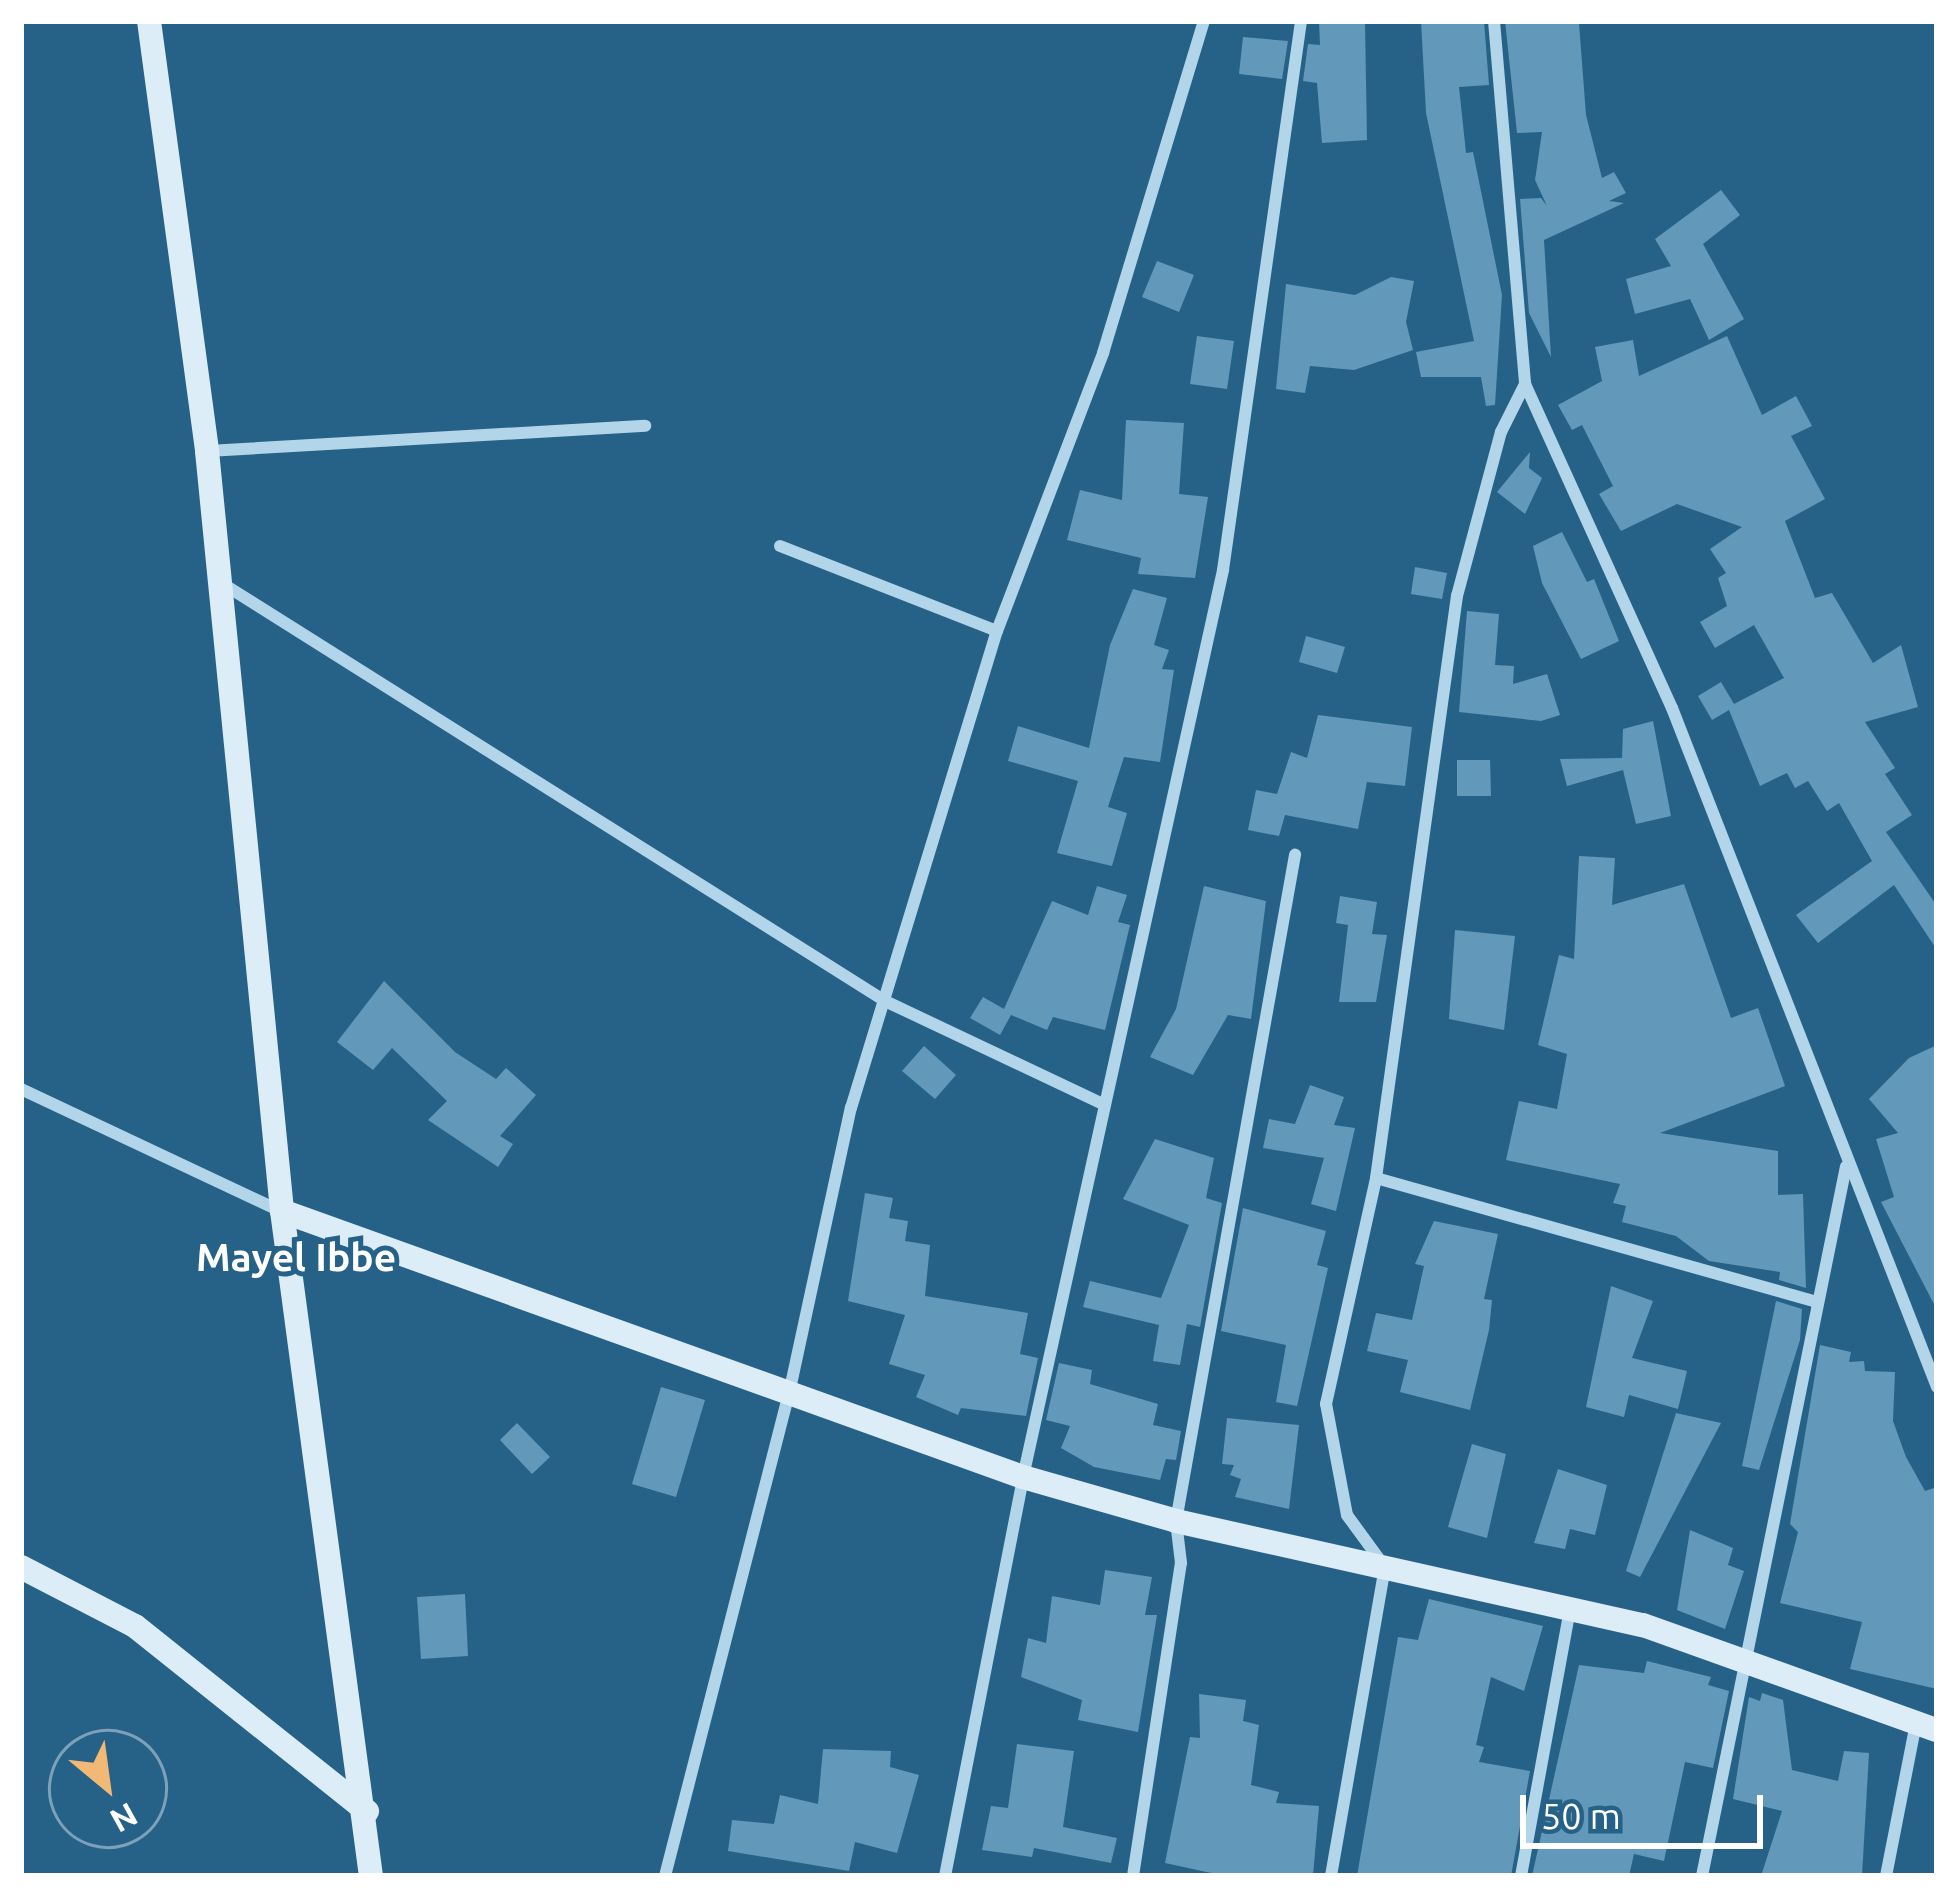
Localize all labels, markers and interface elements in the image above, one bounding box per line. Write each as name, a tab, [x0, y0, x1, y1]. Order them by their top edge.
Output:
district label: Mayel Ibbe	[196, 1234, 396, 1280]
north arrow	[48, 1729, 168, 1849]
scale bar	[1526, 1771, 1769, 1845]
text: 50 m	[1541, 1795, 1621, 1836]
text: N	[105, 1796, 144, 1840]

